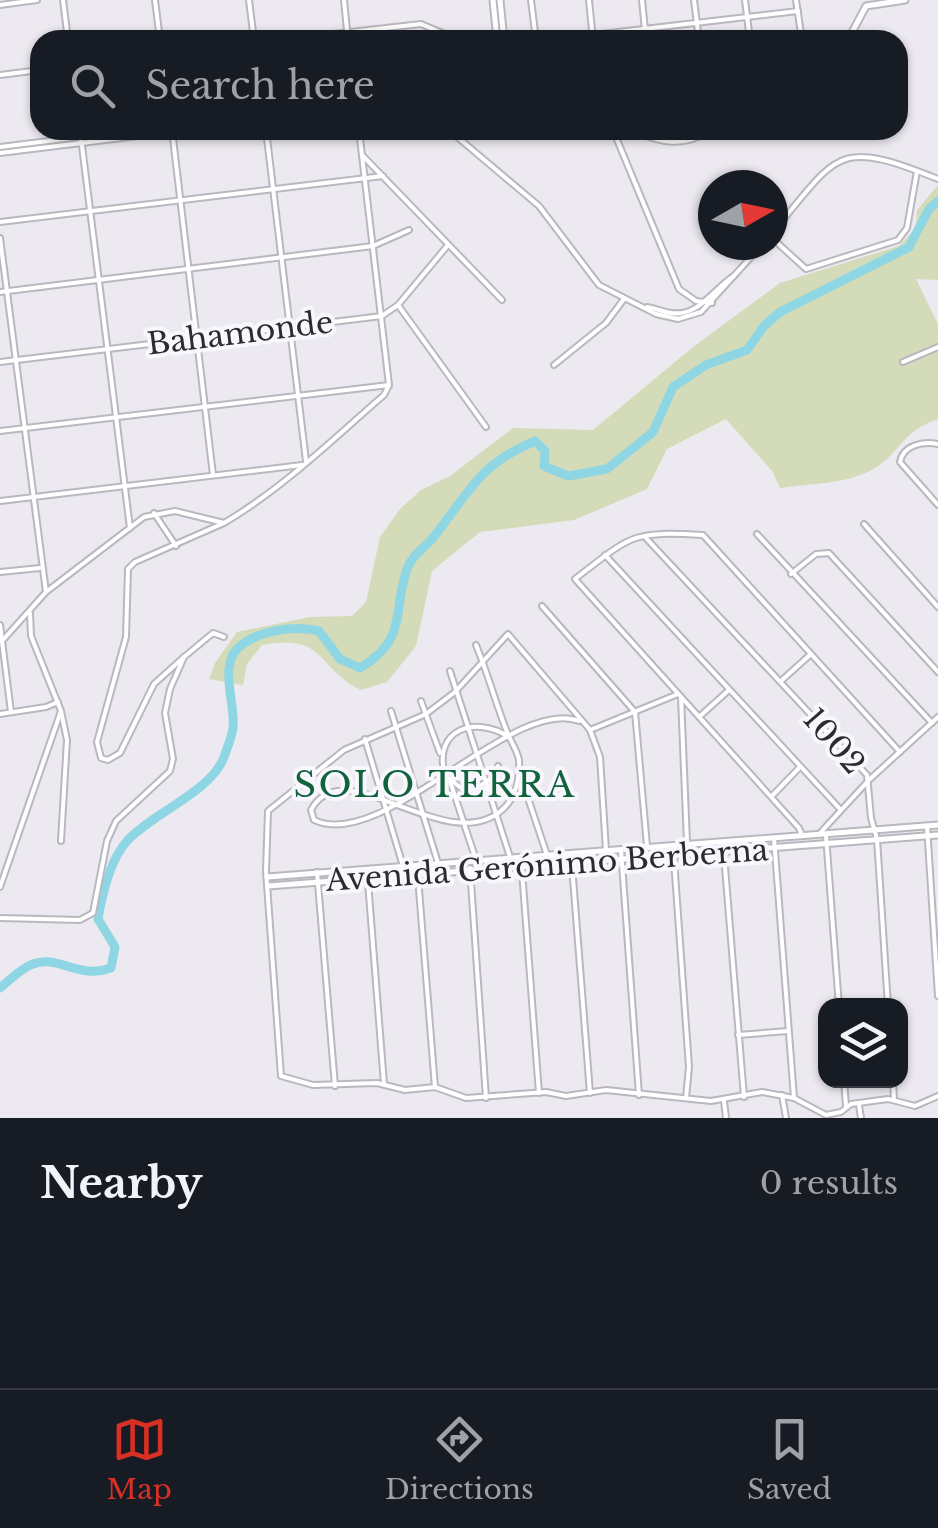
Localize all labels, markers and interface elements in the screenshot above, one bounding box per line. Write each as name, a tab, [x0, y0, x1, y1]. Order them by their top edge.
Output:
search box	[30, 30, 908, 140]
icon: search	[65, 58, 120, 113]
text: Search here	[145, 62, 375, 109]
north arrow	[698, 170, 788, 260]
street label: Bahamonde	[145, 303, 335, 363]
street label: 1002	[796, 701, 872, 781]
district label: SOLO TERRA	[293, 763, 577, 806]
street label: Avenida Gerónimo Berberna	[324, 831, 770, 899]
map controls	[818, 998, 908, 1088]
button: layers	[818, 998, 908, 1088]
text: Nearby	[40, 1157, 203, 1209]
text: 0 results	[760, 1163, 898, 1203]
tab: Map	[107, 1412, 172, 1507]
tab: Directions	[385, 1412, 534, 1507]
tab: Saved	[747, 1412, 831, 1507]

